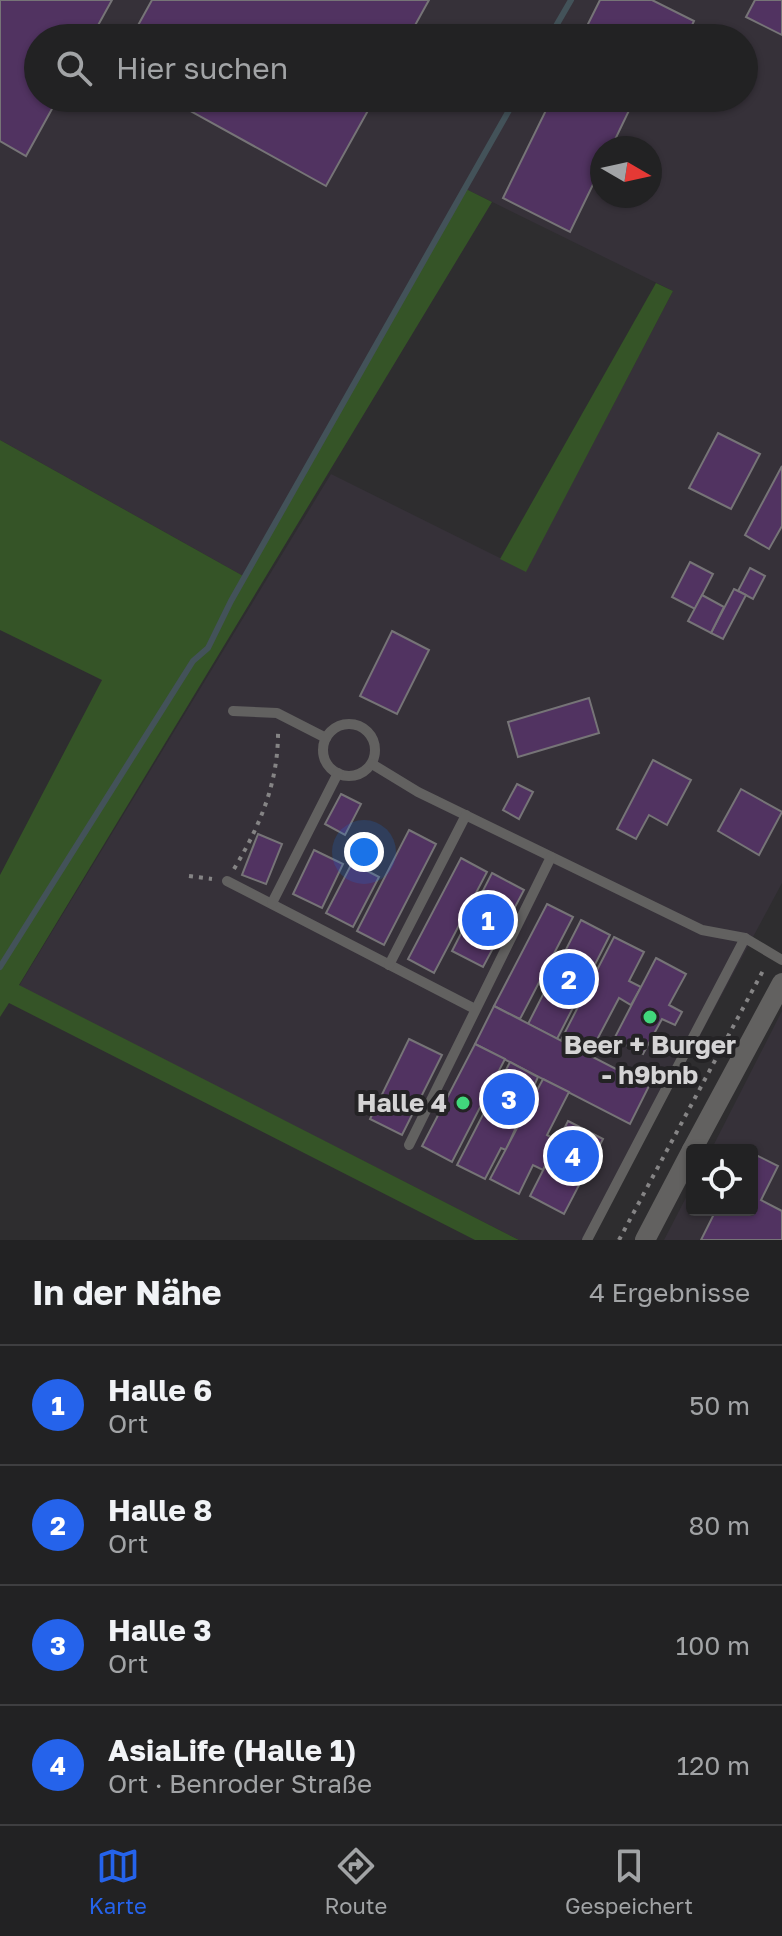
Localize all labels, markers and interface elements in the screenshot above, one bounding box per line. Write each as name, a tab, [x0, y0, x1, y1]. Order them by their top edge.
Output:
search box	[24, 24, 758, 112]
icon: search	[52, 46, 96, 90]
text: Hier suchen	[116, 50, 288, 86]
north arrow	[590, 136, 662, 208]
your location	[344, 832, 384, 872]
pin: 1	[462, 890, 514, 950]
pin: 2	[543, 949, 595, 1009]
marker: Beer + Burger - h9bnb	[641, 1008, 659, 1026]
place label: Beer + Burger - h9bnb	[564, 1029, 736, 1090]
pin: 3	[483, 1069, 535, 1129]
place label: Halle 4	[357, 1087, 447, 1118]
marker: Halle 4	[454, 1094, 472, 1112]
pin: 4	[547, 1126, 599, 1186]
map controls	[686, 1144, 758, 1216]
button: locate	[686, 1144, 758, 1216]
text: In der Nähe	[32, 1272, 222, 1312]
text: 4 Ergebnisse	[589, 1277, 750, 1308]
text: Halle 6	[108, 1372, 212, 1408]
text: 1	[51, 1390, 65, 1421]
text: 50 m	[689, 1390, 750, 1421]
text: Ort	[108, 1408, 148, 1439]
text: Halle 8	[108, 1492, 213, 1528]
text: 2	[50, 1510, 66, 1541]
text: 80 m	[689, 1510, 750, 1541]
text: Ort	[108, 1528, 148, 1559]
text: Halle 3	[108, 1612, 212, 1648]
text: 3	[50, 1630, 66, 1661]
text: 100 m	[676, 1630, 750, 1661]
text: Ort	[108, 1648, 148, 1679]
text: AsiaLife (Halle 1)	[108, 1732, 357, 1768]
text: 4	[50, 1750, 66, 1781]
text: 120 m	[677, 1750, 750, 1781]
text: Ort · Benroder Straße	[108, 1768, 372, 1799]
tab: Karte	[89, 1844, 147, 1919]
tab: Route	[324, 1844, 387, 1919]
tab: Gespeichert	[565, 1844, 693, 1919]

